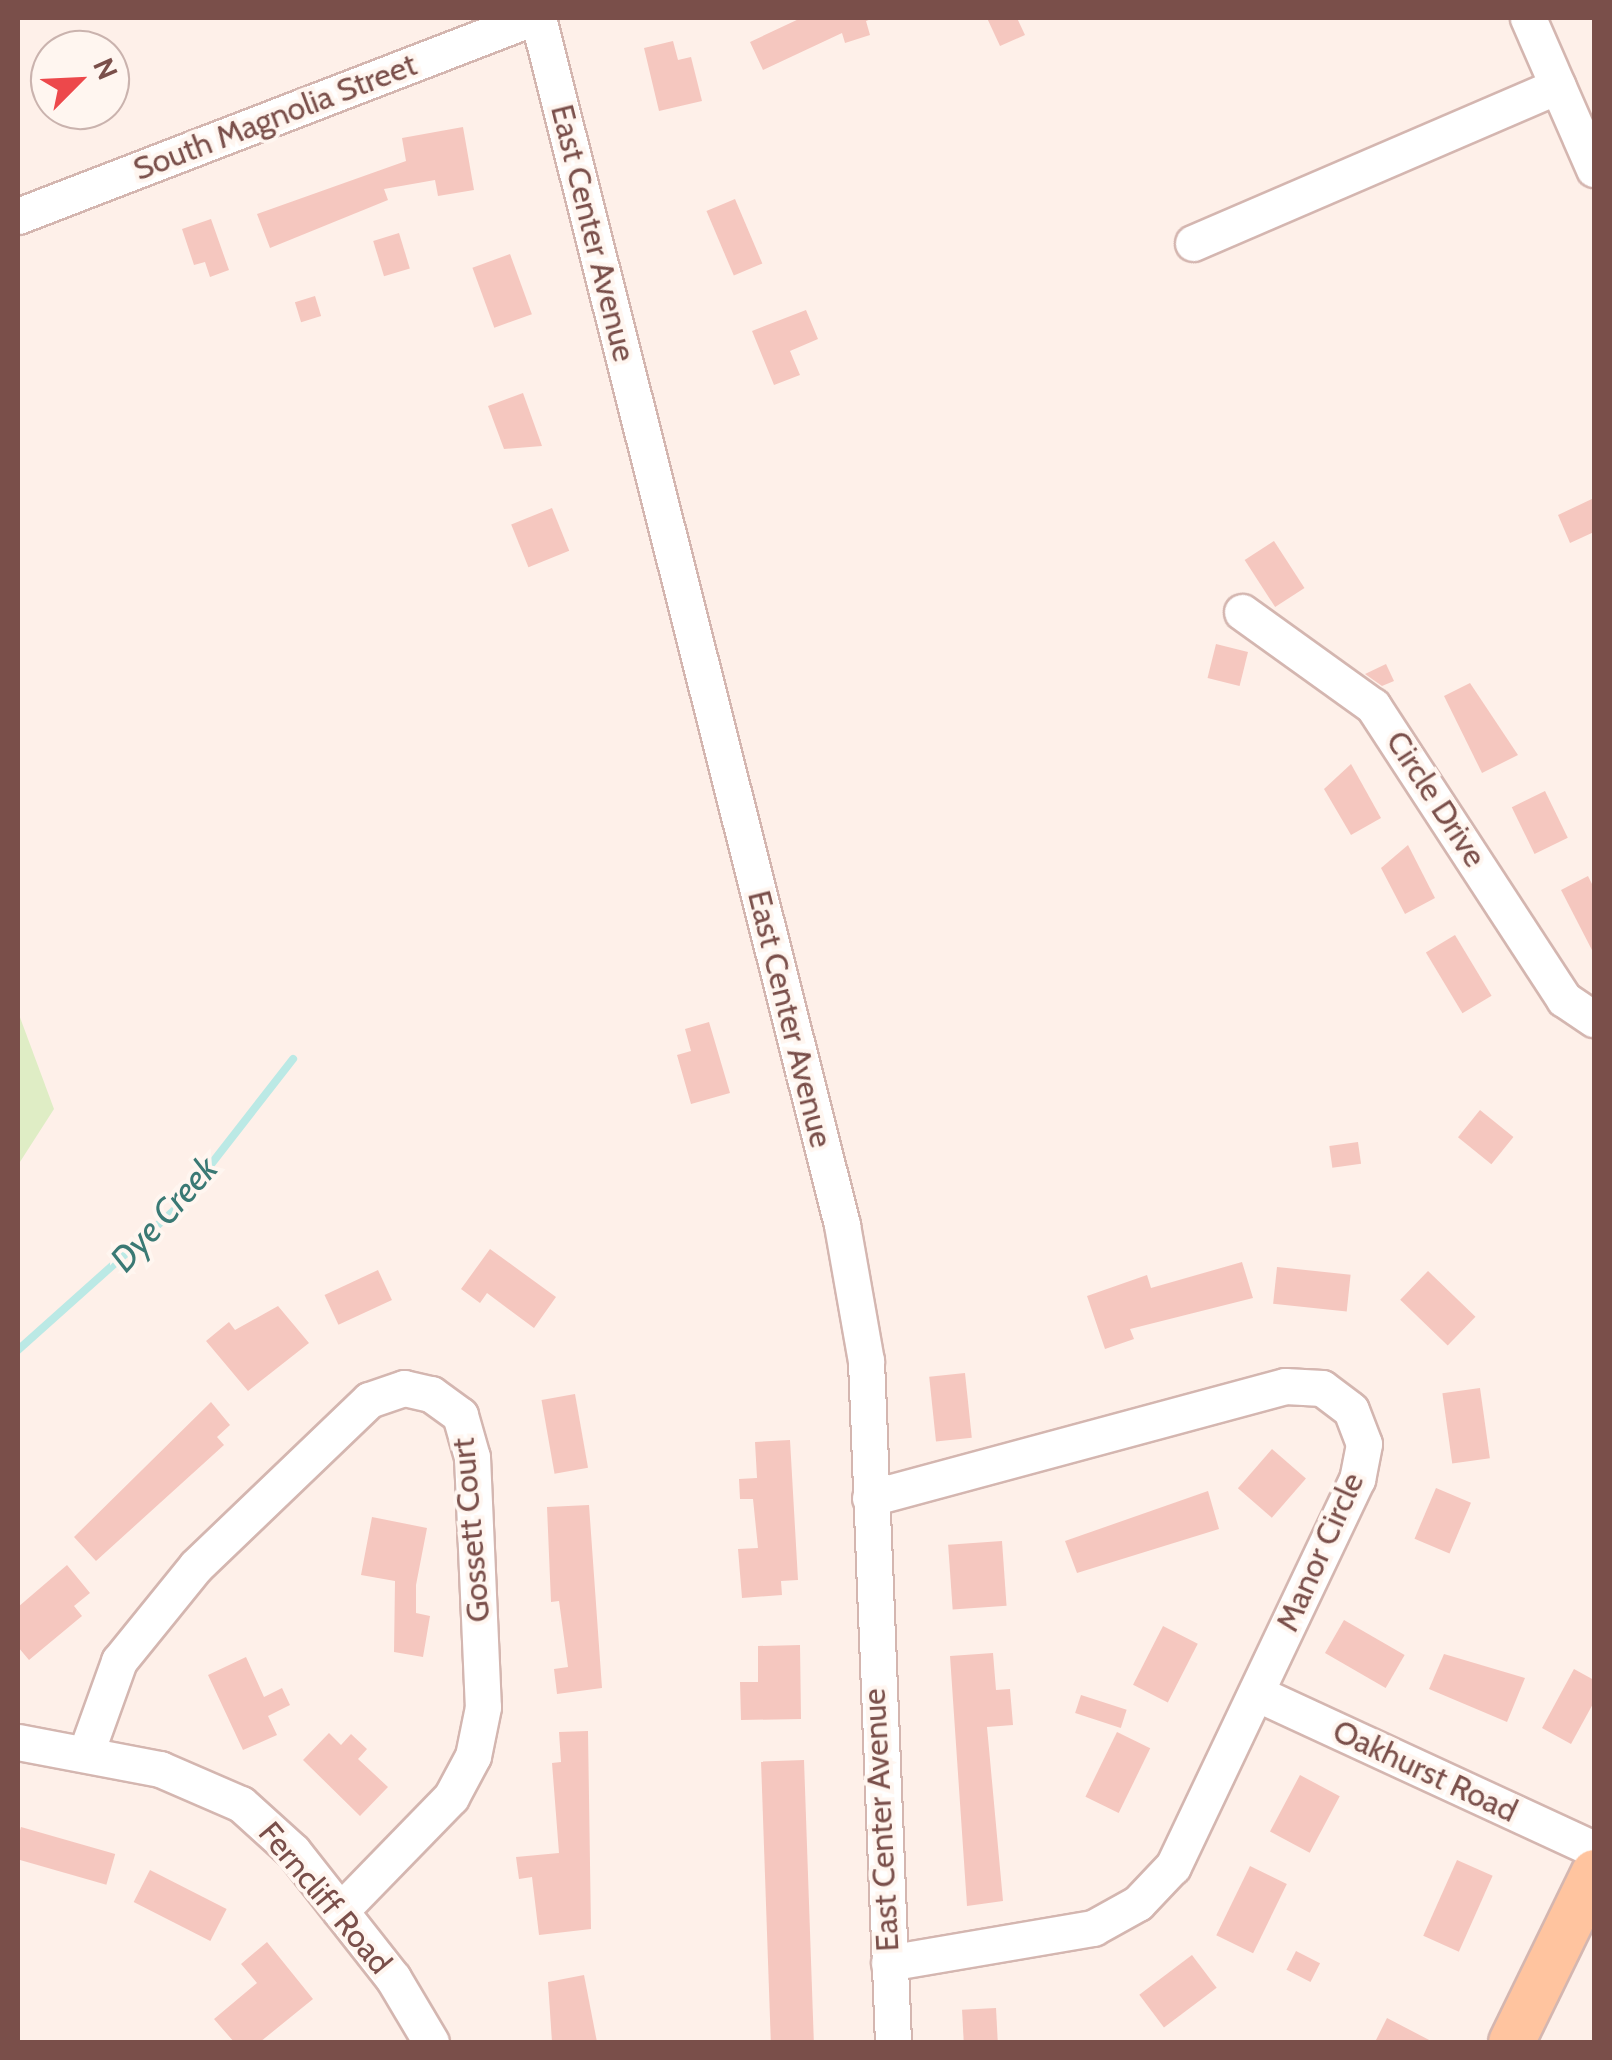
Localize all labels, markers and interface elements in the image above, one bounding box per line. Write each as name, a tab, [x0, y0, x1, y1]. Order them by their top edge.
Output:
north arrow	[30, 30, 130, 130]
street label: South Magnolia Street	[128, 45, 422, 189]
text: N	[86, 53, 125, 85]
street label: East Center Avenue	[543, 101, 643, 365]
street label: Circle Drive	[1378, 724, 1494, 874]
street label: East Center Avenue	[740, 887, 840, 1151]
water label: Dye Creek	[102, 1148, 226, 1280]
street label: Gossett Court	[444, 1436, 498, 1624]
street label: Manor Circle	[1268, 1467, 1372, 1637]
street label: East Center Avenue	[855, 1687, 907, 1953]
street label: Oakhurst Road	[1327, 1712, 1523, 1830]
street label: Ferncliff Road	[250, 1814, 400, 1982]

